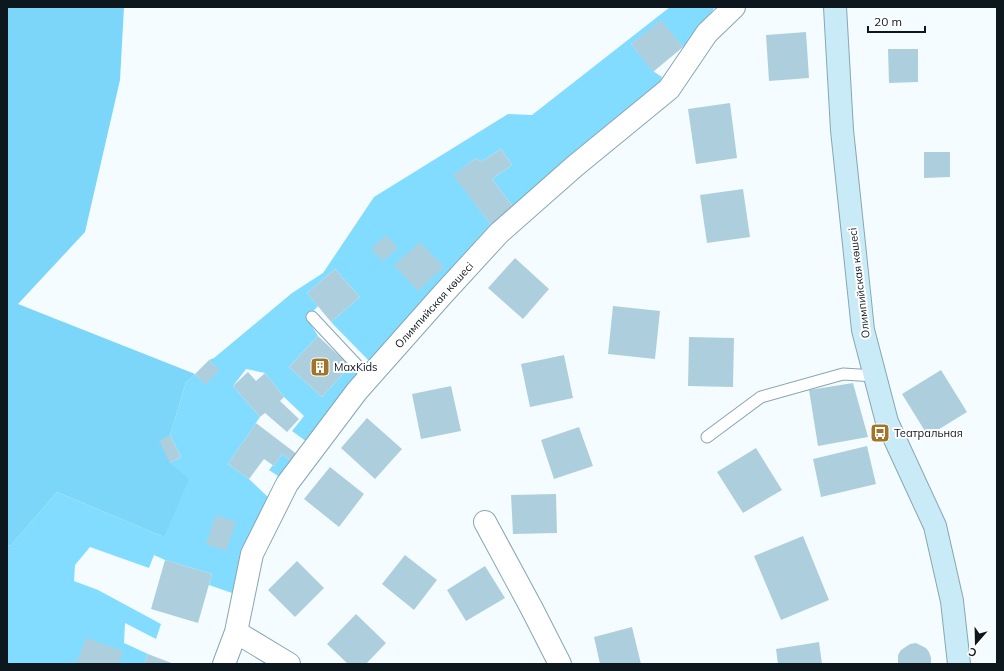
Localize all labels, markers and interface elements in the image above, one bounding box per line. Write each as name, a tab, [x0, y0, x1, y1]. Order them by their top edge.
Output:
scale bar	[868, 8, 925, 34]
text: 20 m	[874, 14, 902, 29]
street label: Олимпийская көшесі	[845, 227, 873, 339]
street label: Олимпийская көшесі	[392, 259, 476, 351]
building icon: MaxKids	[309, 356, 331, 378]
place label: MaxKids	[334, 360, 378, 374]
bus stop icon: Театральная	[869, 422, 891, 444]
place label: Театральная	[894, 426, 963, 440]
north arrow	[956, 623, 996, 663]
text: С	[966, 644, 979, 660]

